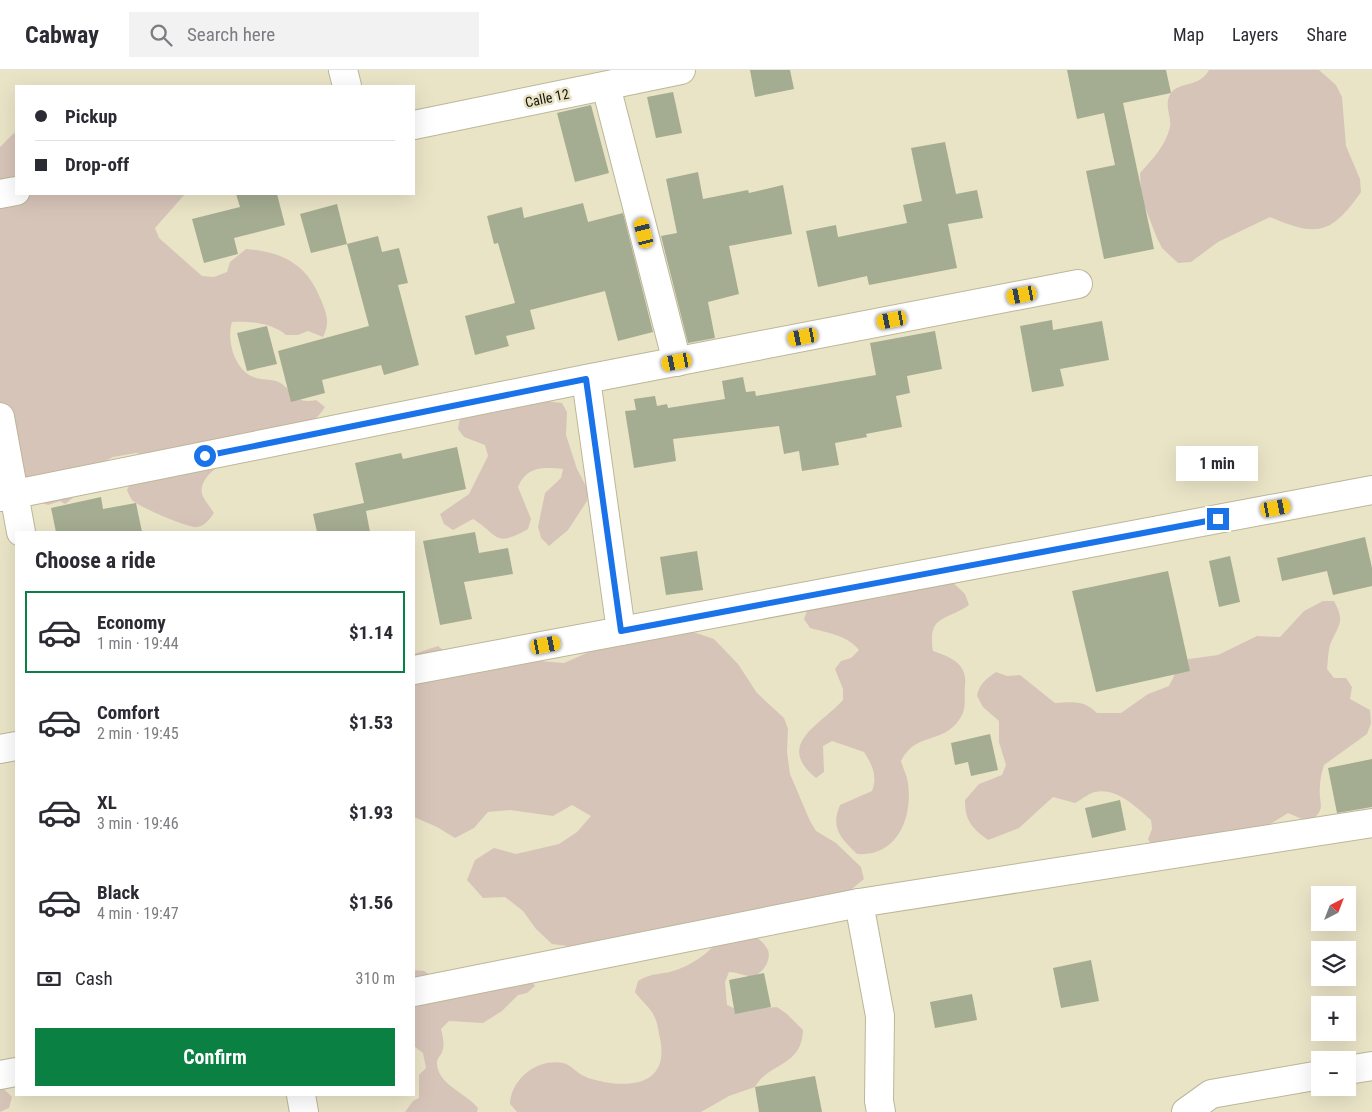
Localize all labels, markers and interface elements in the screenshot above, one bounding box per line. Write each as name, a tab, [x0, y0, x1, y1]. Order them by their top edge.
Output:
search box	[129, 12, 479, 57]
text: Cabway	[25, 21, 99, 49]
icon: search	[147, 21, 175, 49]
text: Search here	[187, 23, 275, 46]
text: Map	[1173, 24, 1204, 45]
text: Layers	[1232, 24, 1279, 45]
text: Share	[1307, 24, 1347, 45]
street label: Calle 12	[523, 86, 571, 110]
text: Pickup	[65, 105, 117, 128]
text: Drop-off	[65, 153, 129, 176]
car	[633, 217, 654, 249]
car	[1005, 285, 1038, 305]
car	[875, 310, 908, 330]
car	[786, 327, 819, 347]
car	[660, 352, 693, 372]
route start	[194, 445, 216, 467]
callout: 1 min	[1177, 446, 1259, 482]
text: 1 min	[1199, 454, 1235, 473]
car	[1259, 498, 1292, 518]
route end	[1207, 508, 1229, 530]
text: Choose a ride	[35, 548, 156, 573]
icon: car	[37, 610, 82, 655]
text: Economy	[97, 611, 166, 634]
text: $1.14	[349, 621, 393, 644]
text: 1 min · 19:44	[97, 634, 179, 653]
car	[529, 635, 562, 655]
icon: car	[37, 700, 82, 745]
text: Comfort	[97, 701, 160, 724]
text: $1.53	[349, 711, 393, 734]
text: 2 min · 19:45	[97, 724, 179, 743]
icon: car	[37, 790, 82, 835]
text: XL	[97, 791, 117, 814]
text: $1.93	[349, 801, 393, 824]
text: 3 min · 19:46	[97, 814, 179, 833]
icon: car	[37, 880, 82, 925]
text: Black	[97, 881, 139, 904]
north arrow	[1311, 886, 1356, 931]
map controls	[1311, 886, 1356, 1096]
text: $1.56	[349, 891, 393, 914]
text: 4 min · 19:47	[97, 904, 179, 923]
button: layers	[1311, 941, 1356, 986]
icon: cash	[35, 965, 63, 993]
text: Cash	[75, 967, 113, 990]
text: 310 m	[356, 969, 395, 988]
button: +	[1311, 996, 1356, 1041]
button: Confirm	[35, 1028, 395, 1086]
button: −	[1311, 1051, 1356, 1096]

